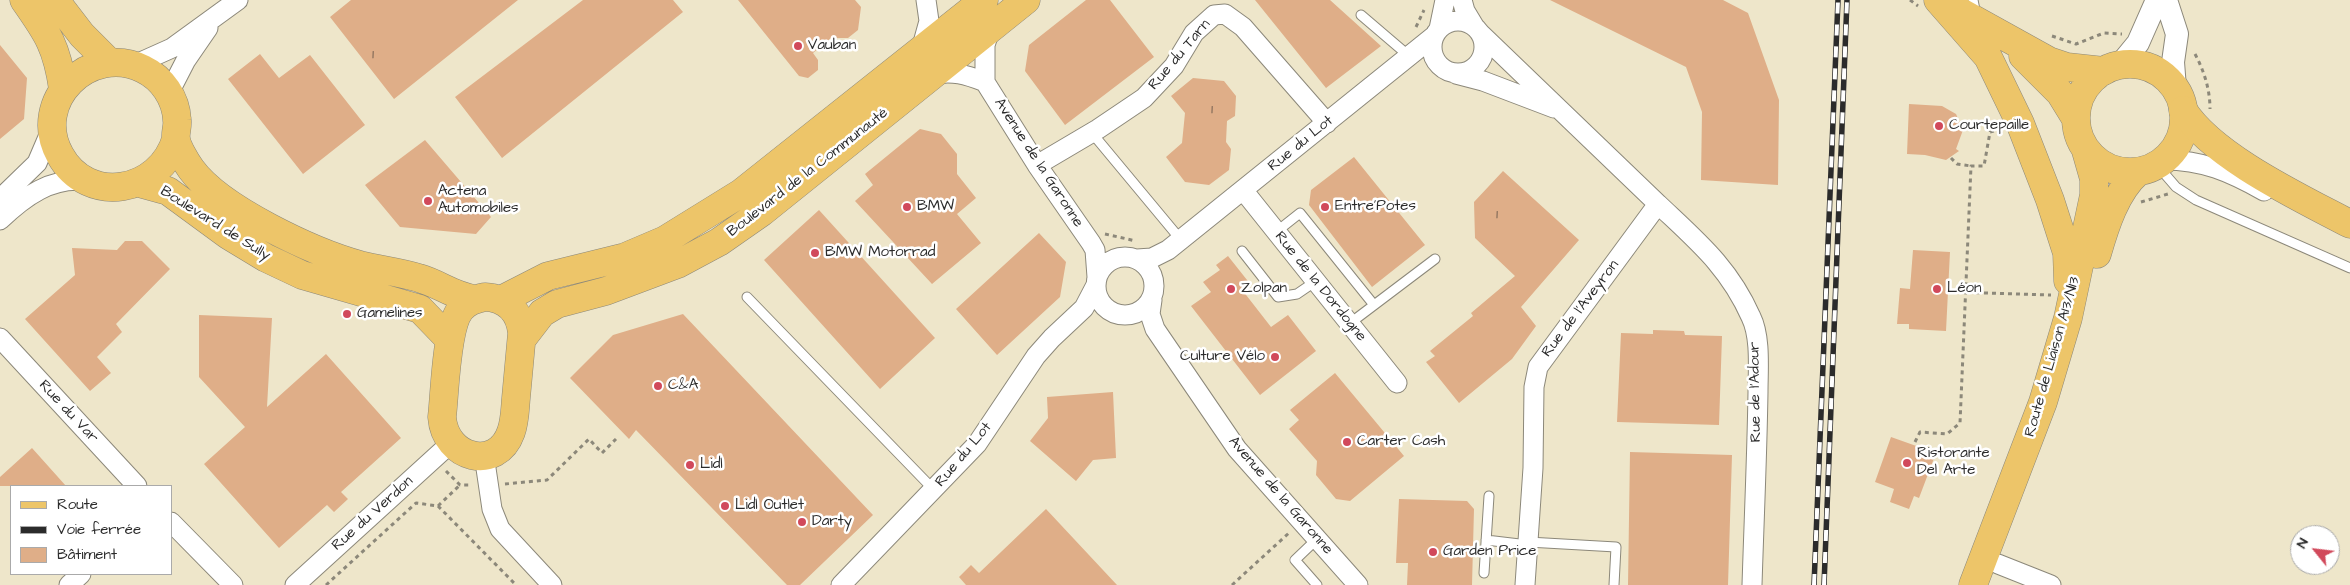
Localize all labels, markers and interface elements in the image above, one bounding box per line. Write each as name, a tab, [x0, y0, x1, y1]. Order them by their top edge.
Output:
street label: Rue du Tarn	[1145, 16, 1215, 94]
place label: Vauban	[808, 37, 856, 55]
marker: Vauban	[792, 40, 804, 52]
house number: 1	[372, 48, 374, 62]
street label: Avenue de la Garonne	[989, 95, 1087, 231]
house number: 1	[1211, 103, 1213, 117]
street label: Boulevard de la Communauté	[724, 105, 892, 241]
street label: Rue du Lot	[1265, 112, 1337, 176]
place label: Courtepaille	[1949, 117, 2029, 135]
marker: Courtepaille	[1933, 120, 1945, 132]
street label: Boulevard de Sully	[157, 183, 273, 265]
place label: Actena Automobiles	[438, 183, 519, 218]
marker: Actena Automobiles	[422, 195, 434, 207]
place label: BMW	[917, 198, 954, 216]
place label: Entre'Potes	[1335, 198, 1416, 216]
marker: BMW	[901, 201, 913, 213]
marker: Entre'Potes	[1319, 201, 1331, 213]
house number: 1	[1496, 208, 1498, 222]
street label: Rue de la Dordogne	[1270, 228, 1370, 346]
place label: BMW Motorrad	[825, 244, 935, 262]
marker: BMW Motorrad	[809, 247, 821, 259]
street label: Rue de l'Aveyron	[1539, 257, 1623, 361]
street label: Route de Liaison A13/N13	[2022, 275, 2084, 439]
place label: Zolpan	[1241, 280, 1287, 298]
place label: Léon	[1947, 280, 1981, 298]
marker: Zolpan	[1225, 283, 1237, 295]
marker: Léon	[1931, 283, 1943, 295]
place label: Gamelines	[357, 305, 423, 323]
marker: Gamelines	[341, 308, 353, 320]
street label: Rue de l'Adour	[1746, 342, 1766, 442]
place label: Culture Vélo	[1180, 348, 1265, 366]
marker: Culture Vélo	[1269, 351, 1281, 363]
street label: Rue du Var	[34, 377, 102, 447]
place label: C&A	[668, 377, 698, 395]
marker: C&A	[652, 380, 664, 392]
street label: Rue du Lot	[932, 419, 996, 491]
street label: Avenue de la Garonne	[1224, 433, 1336, 559]
place label: Carter Cash	[1357, 433, 1445, 451]
marker: Carter Cash	[1341, 436, 1353, 448]
place label: Ristorante Del Arte	[1917, 445, 1990, 480]
place label: Lidl	[700, 456, 723, 474]
marker: Ristorante Del Arte	[1901, 457, 1913, 469]
marker: Lidl	[684, 459, 696, 471]
street label: Rue du Verdon	[329, 473, 417, 555]
legend	[10, 485, 172, 575]
text: Route	[57, 494, 98, 515]
place label: Lidl Outlet	[735, 497, 804, 515]
marker: Lidl Outlet	[719, 500, 731, 512]
place label: Darty	[812, 513, 852, 531]
marker: Darty	[796, 516, 808, 528]
text: Voie ferrée	[57, 519, 141, 540]
north arrow	[2290, 525, 2340, 575]
text: N	[2292, 535, 2314, 552]
place label: Garden Price	[1443, 543, 1536, 561]
text: Bâtiment	[57, 544, 117, 565]
marker: Garden Price	[1427, 546, 1439, 558]

